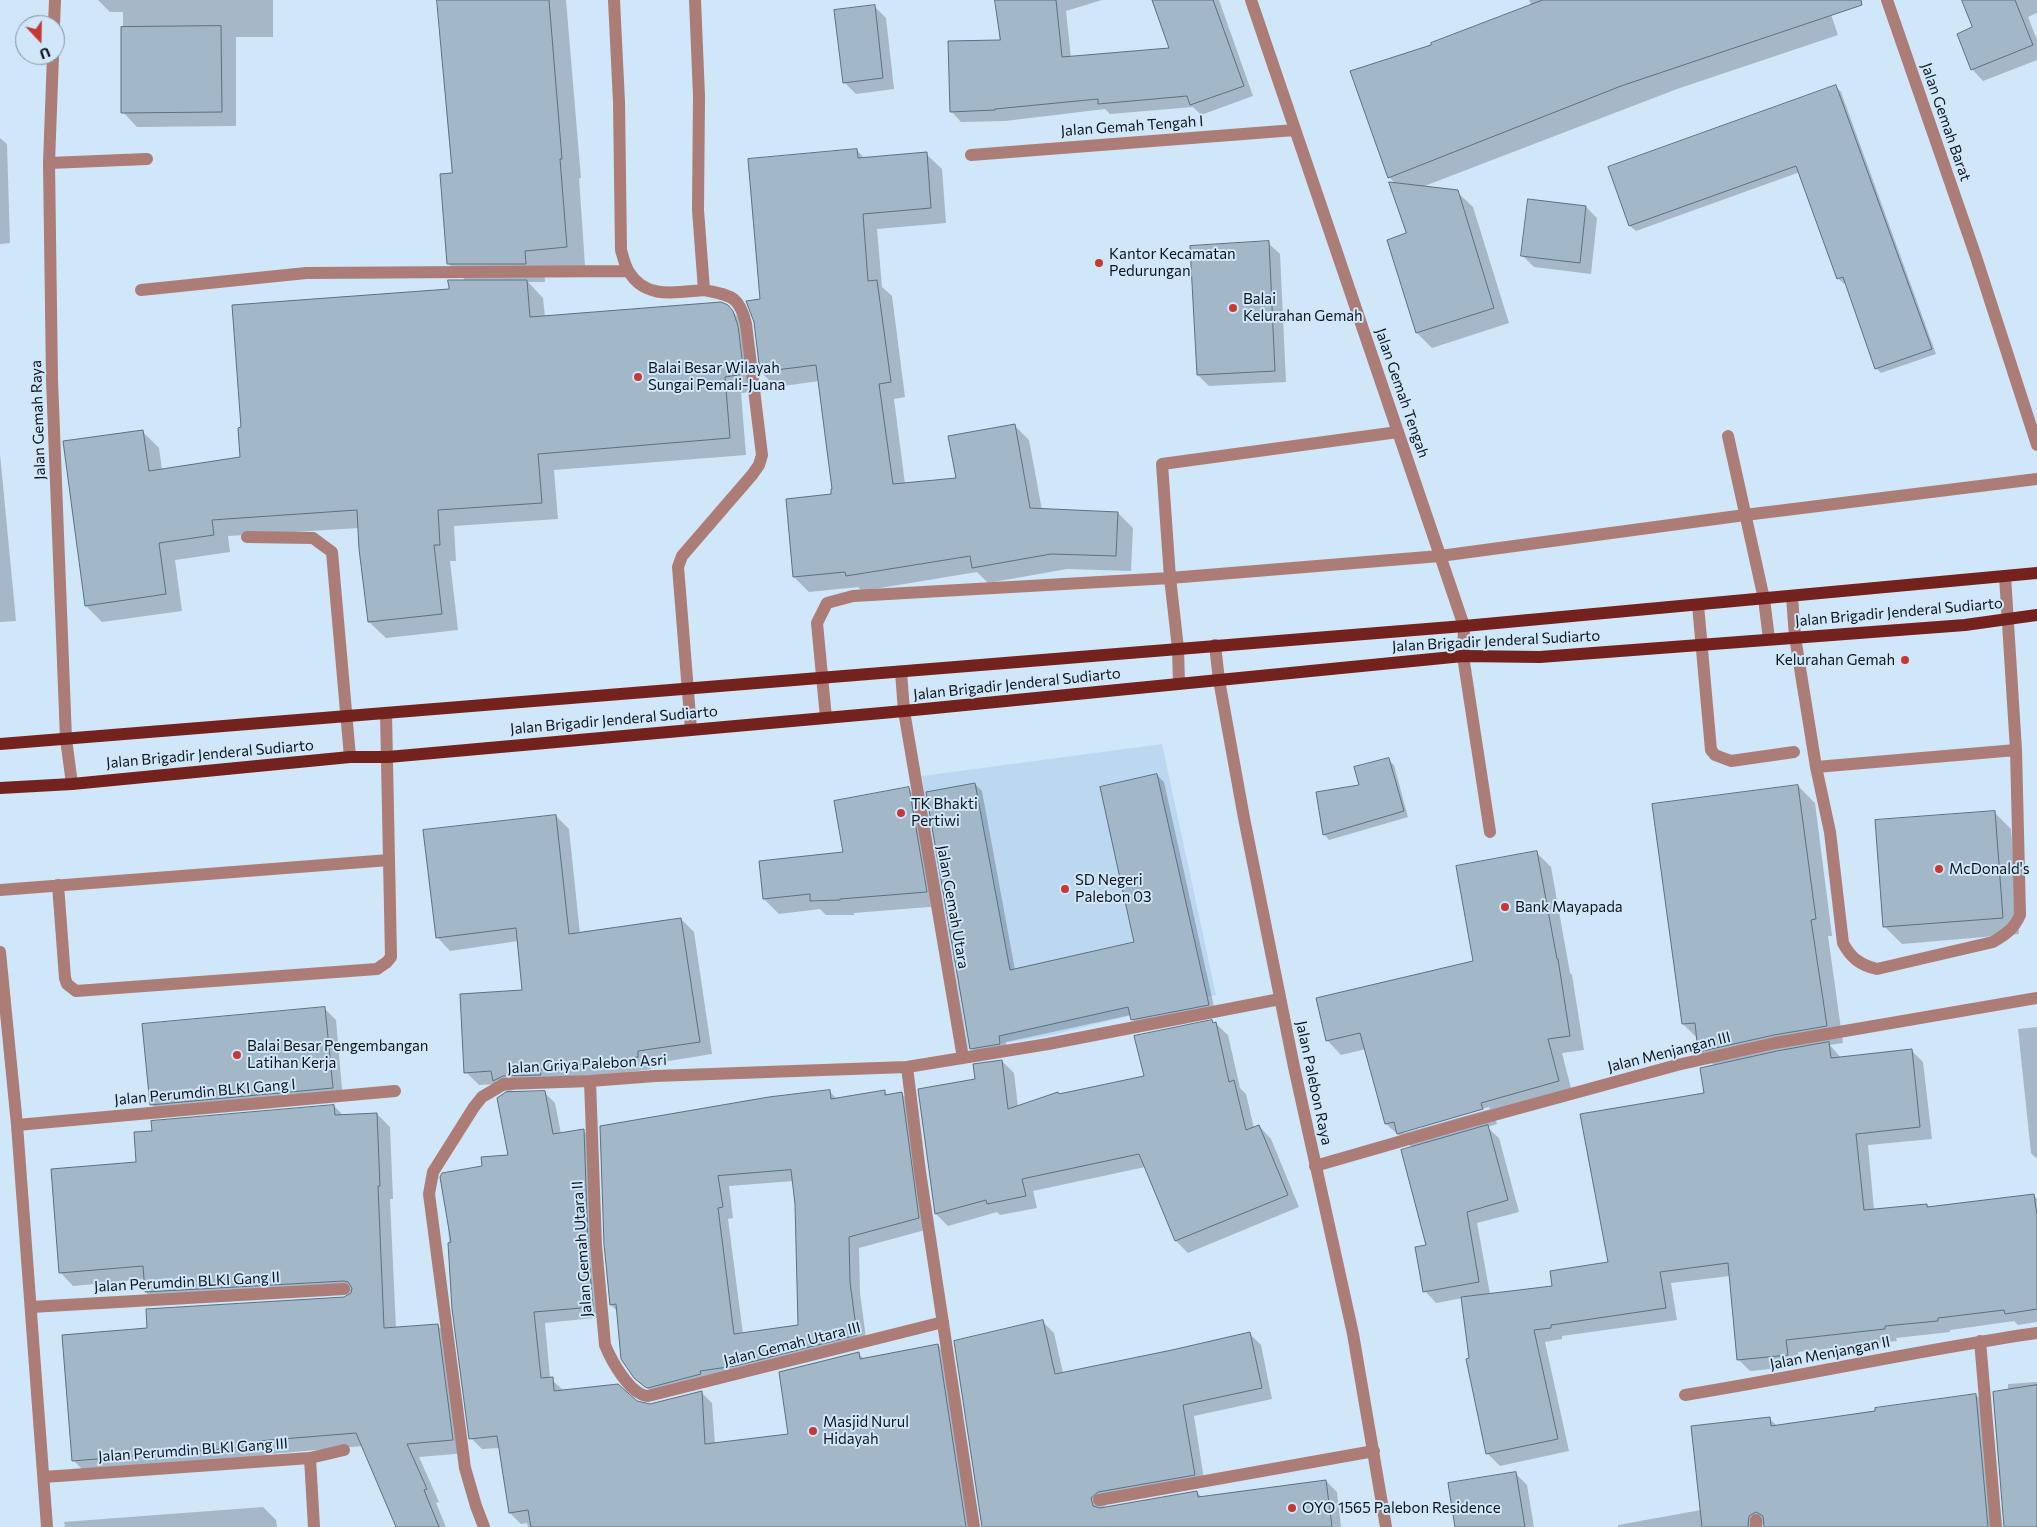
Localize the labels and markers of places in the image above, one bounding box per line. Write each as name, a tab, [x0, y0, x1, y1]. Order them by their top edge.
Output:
place label: Kantor Kecamatan Pedurungan	[1109, 245, 1236, 280]
marker: Kantor Kecamatan Pedurungan	[1093, 257, 1105, 269]
place label: Balai Kelurahan Gemah	[1243, 290, 1363, 325]
marker: Balai Kelurahan Gemah	[1227, 302, 1239, 314]
place label: Balai Besar Wilayah Sungai Pemali-Juana	[648, 359, 785, 394]
marker: Balai Besar Wilayah Sungai Pemali-Juana	[632, 371, 644, 383]
place label: Kelurahan Gemah	[1775, 651, 1895, 669]
marker: Kelurahan Gemah	[1899, 654, 1911, 666]
place label: TK Bhakti Pertiwi	[911, 795, 978, 830]
marker: TK Bhakti Pertiwi	[895, 807, 907, 819]
place label: McDonald's	[1949, 860, 2030, 878]
marker: McDonald's	[1933, 863, 1945, 875]
place label: SD Negeri Palebon 03	[1075, 871, 1152, 906]
marker: SD Negeri Palebon 03	[1059, 883, 1071, 895]
place label: Bank Mayapada	[1515, 898, 1623, 916]
marker: Bank Mayapada	[1499, 901, 1511, 913]
place label: Balai Besar Pengembangan Latihan Kerja	[247, 1037, 428, 1072]
marker: Balai Besar Pengembangan Latihan Kerja	[231, 1049, 243, 1061]
place label: Masjid Nurul Hidayah	[823, 1413, 909, 1448]
marker: Masjid Nurul Hidayah	[807, 1425, 819, 1437]
place label: OYO 1565 Palebon Residence	[1302, 1499, 1501, 1517]
marker: OYO 1565 Palebon Residence	[1286, 1502, 1298, 1514]

